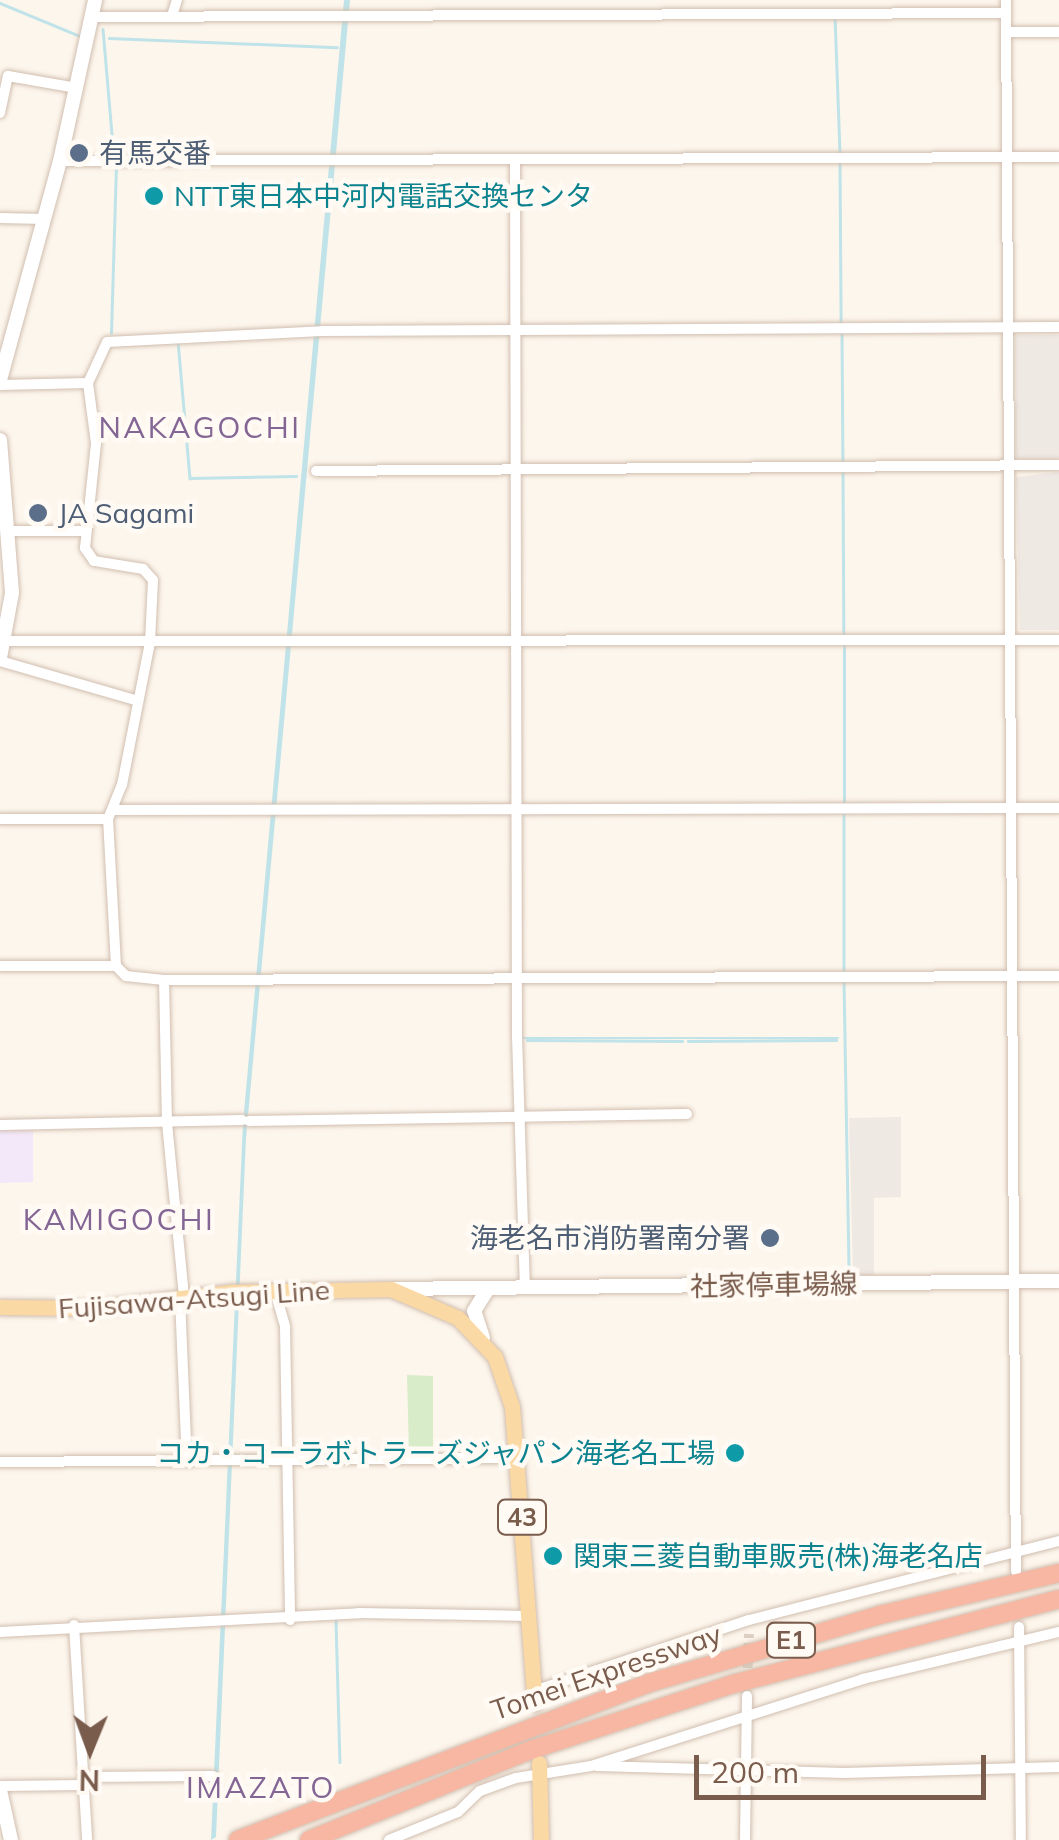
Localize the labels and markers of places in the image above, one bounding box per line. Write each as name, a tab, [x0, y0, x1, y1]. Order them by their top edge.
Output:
place label: 有馬交番	[99, 136, 211, 170]
marker: 有馬交番	[68, 142, 90, 164]
place label: NTT東日本中河内電話交換センタ	[174, 179, 593, 213]
marker: NTT東日本中河内電話交換センタ	[143, 185, 165, 207]
place label: JA Sagami	[58, 496, 194, 530]
marker: JA Sagami	[27, 502, 49, 524]
place label: 海老名市消防署南分署	[470, 1221, 750, 1255]
marker: 海老名市消防署南分署	[759, 1227, 781, 1249]
place label: コカ・コーラボトラーズジャパン海老名工場	[155, 1436, 715, 1470]
marker: コカ・コーラボトラーズジャパン海老名工場	[724, 1442, 746, 1464]
place label: 関東三菱自動車販売(株)海老名店	[573, 1539, 983, 1573]
marker: 関東三菱自動車販売(株)海老名店	[542, 1545, 564, 1567]

